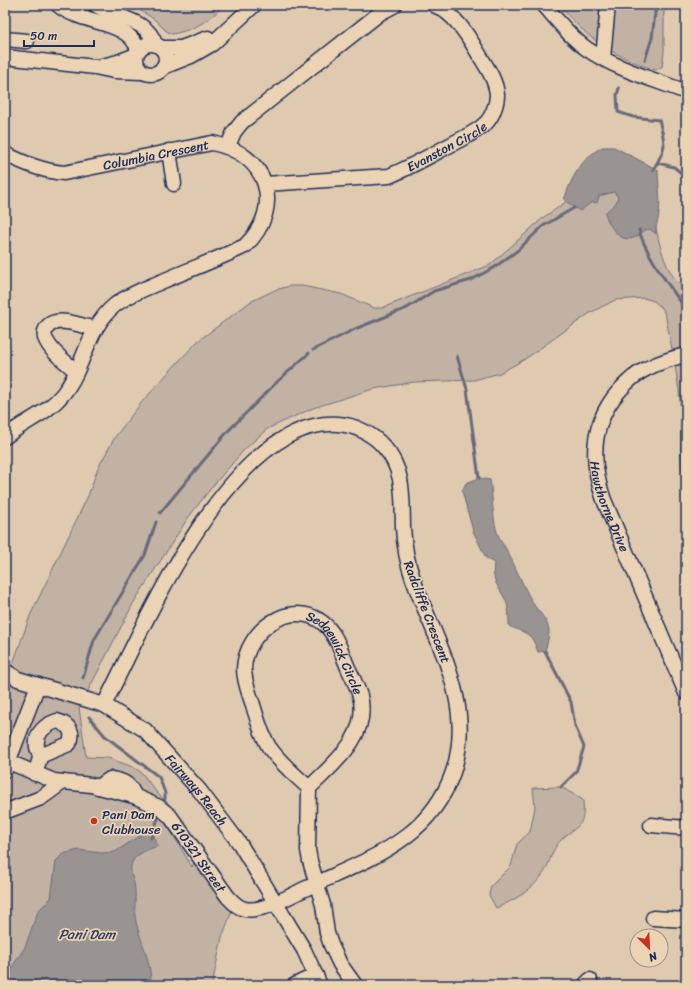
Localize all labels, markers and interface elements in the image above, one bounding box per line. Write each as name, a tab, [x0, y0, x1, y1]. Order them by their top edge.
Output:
scale bar	[24, 22, 94, 48]
text: 50 m	[30, 25, 57, 47]
street label: Evanston Circle	[402, 115, 492, 178]
street label: Columbia Crescent	[101, 132, 211, 176]
street label: Hawthorne Drive	[584, 460, 636, 556]
street label: Radcliffe Crescent	[397, 557, 457, 667]
street label: Sedgewick Circle	[303, 604, 370, 698]
street label: Fairways Reach	[160, 748, 234, 831]
place label: Pani Dam Clubhouse	[102, 803, 161, 841]
marker: Pani Dam Clubhouse	[89, 816, 99, 826]
street label: 610321 Street	[166, 816, 233, 898]
water label: Pani Dam	[59, 922, 117, 947]
north arrow	[629, 928, 669, 968]
text: N	[645, 946, 661, 967]

